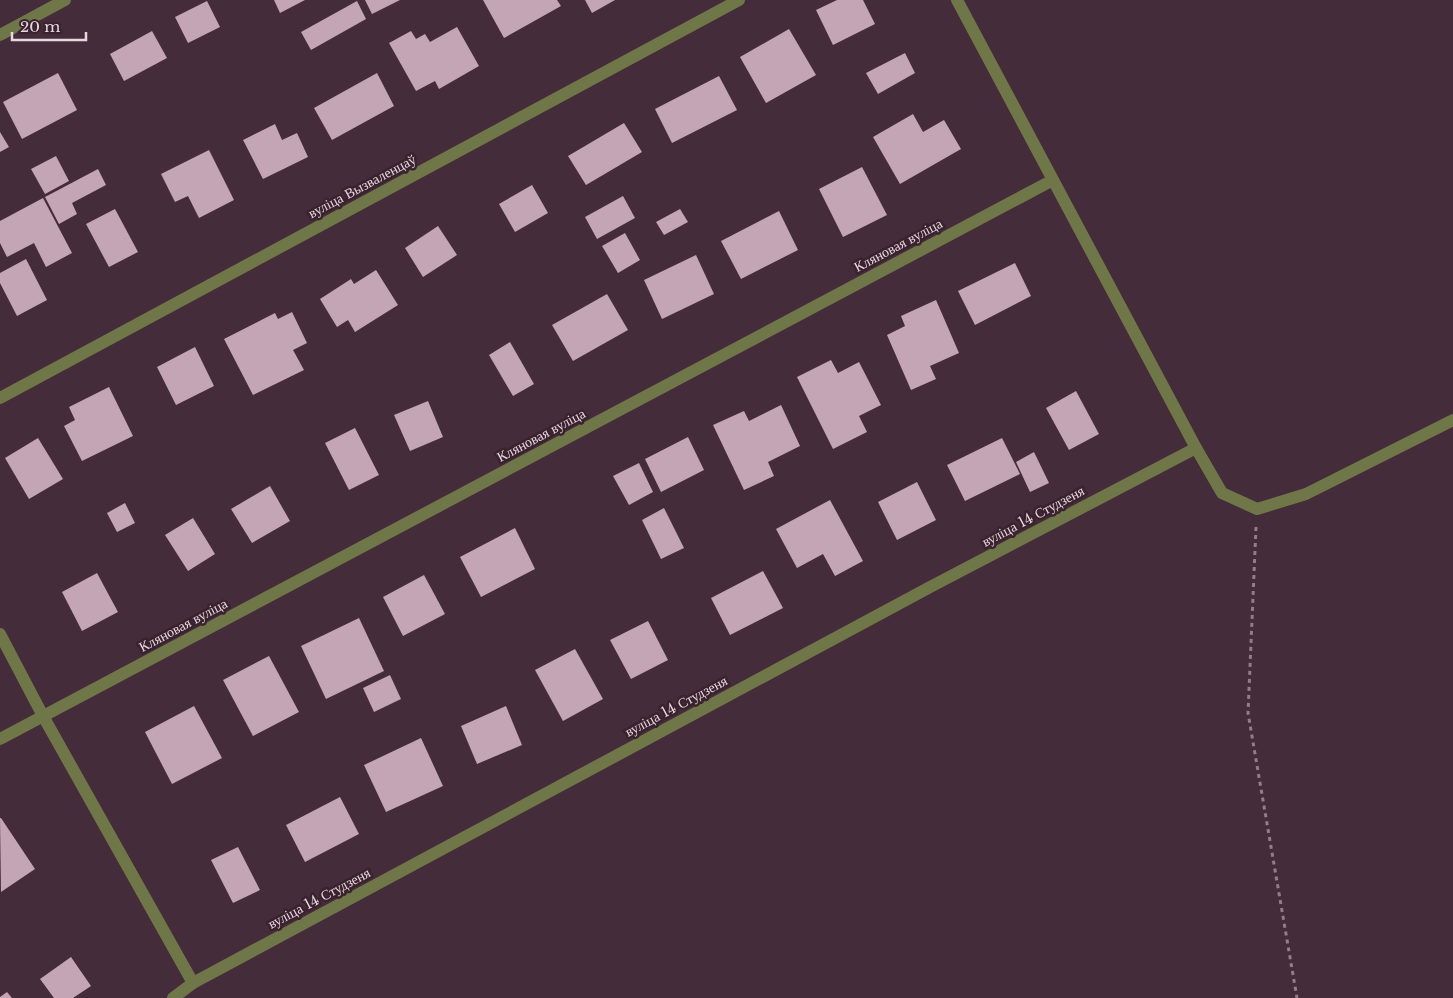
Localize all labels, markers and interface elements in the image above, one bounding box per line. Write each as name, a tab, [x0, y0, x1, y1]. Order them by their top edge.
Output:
scale bar	[12, 10, 86, 42]
text: 20 m	[20, 17, 60, 36]
street label: вуліца Вызваленцаў	[305, 150, 419, 222]
street label: Кляновая вуліца	[851, 214, 946, 276]
street label: Кляновая вуліца	[494, 404, 589, 466]
street label: вуліца 14 Студзеня	[979, 481, 1088, 551]
street label: Кляновая вуліца	[136, 594, 231, 656]
street label: вуліца 14 Студзеня	[622, 671, 731, 741]
street label: вуліца 14 Студзеня	[265, 863, 374, 933]

